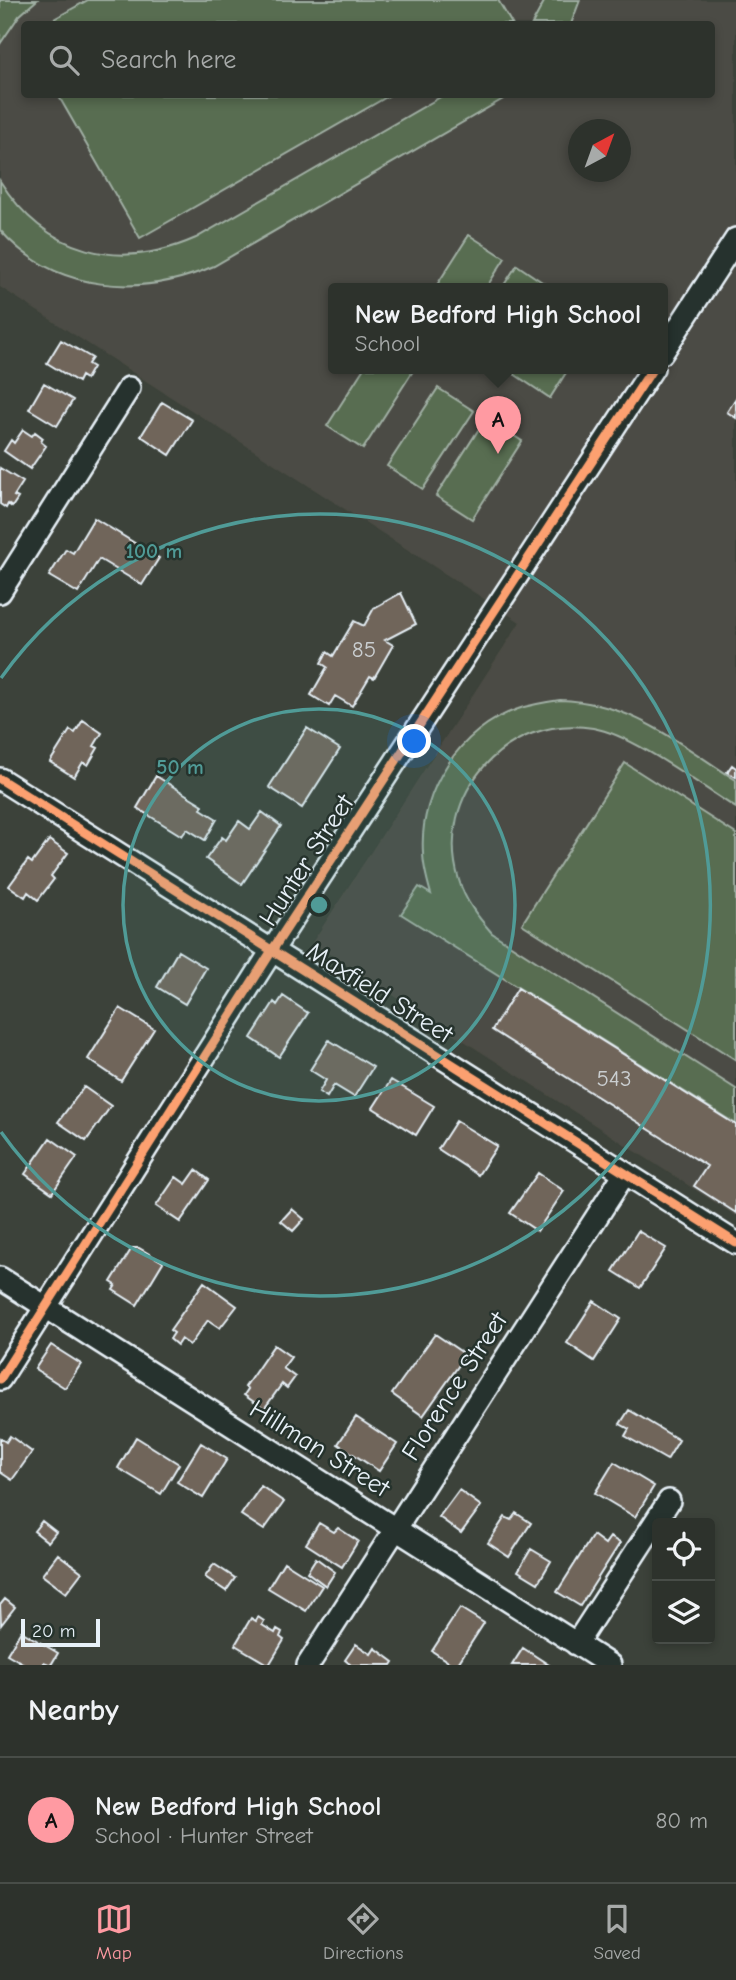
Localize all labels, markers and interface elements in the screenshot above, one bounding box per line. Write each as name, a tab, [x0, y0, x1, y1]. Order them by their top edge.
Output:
search box	[21, 21, 715, 98]
icon: search	[45, 41, 83, 79]
text: Search here	[101, 45, 236, 75]
north arrow	[568, 119, 631, 182]
popup	[328, 283, 668, 374]
text: New Bedford High School	[355, 300, 641, 330]
text: School	[355, 330, 420, 357]
pin: A	[475, 396, 521, 454]
text: 100 m	[126, 539, 182, 563]
house number: 85	[352, 636, 376, 663]
your location	[397, 724, 431, 758]
text: 50 m	[156, 755, 204, 779]
street label: Hunter Street	[253, 788, 361, 932]
centre of rings	[307, 893, 331, 917]
street label: Maxfield Street	[301, 936, 460, 1051]
house number: 543	[596, 1065, 632, 1092]
street label: Florence Street	[396, 1305, 515, 1466]
street label: Hillman Street	[244, 1394, 396, 1505]
map controls	[652, 1518, 715, 1644]
button: locate	[652, 1518, 715, 1581]
button: layers	[652, 1581, 715, 1644]
scale bar	[21, 1616, 100, 1648]
text: 20 m	[32, 1620, 76, 1642]
text: Nearby	[28, 1693, 119, 1728]
text: New Bedford High School	[95, 1792, 381, 1822]
text: A	[45, 1807, 57, 1834]
text: 80 m	[655, 1807, 708, 1834]
text: School · Hunter Street	[95, 1822, 313, 1849]
tab: Map	[95, 1900, 133, 1964]
tab: Directions	[323, 1900, 403, 1964]
tab: Saved	[594, 1900, 641, 1964]

